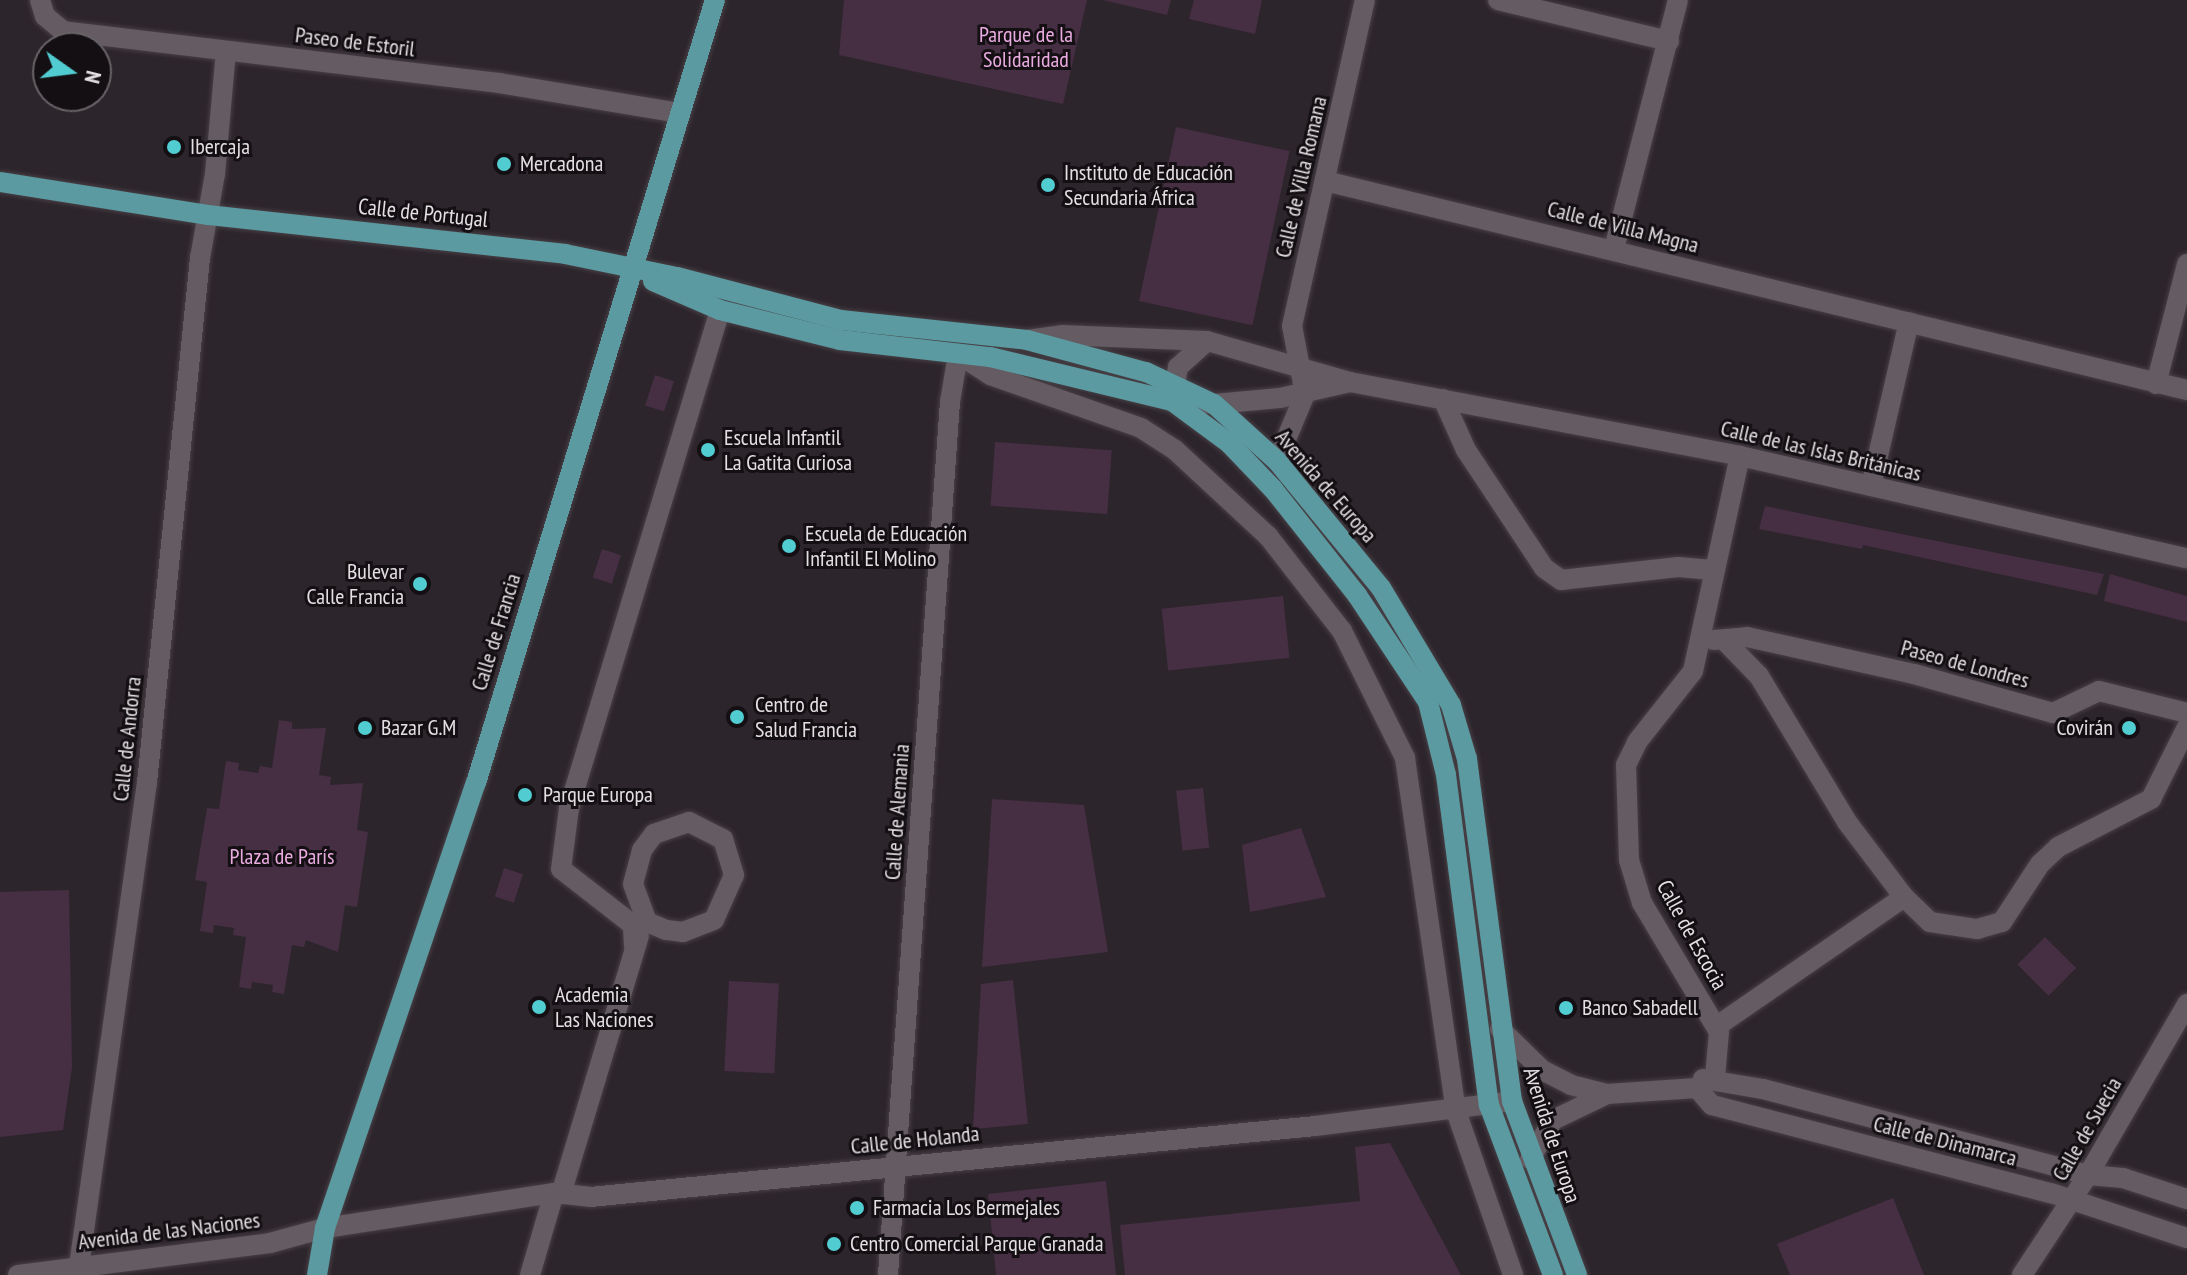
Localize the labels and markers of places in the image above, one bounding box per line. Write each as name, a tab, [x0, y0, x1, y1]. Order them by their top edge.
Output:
place label: Ibercaja	[190, 134, 250, 160]
marker: Ibercaja	[165, 138, 183, 156]
place label: Mercadona	[520, 151, 603, 177]
marker: Mercadona	[495, 155, 513, 173]
place label: Instituto de Educación Secundaria África	[1064, 159, 1233, 210]
marker: Instituto de Educación Secundaria África	[1039, 176, 1057, 194]
place label: Escuela Infantil La Gatita Curiosa	[724, 424, 852, 476]
marker: Escuela Infantil La Gatita Curiosa	[699, 441, 717, 459]
place label: Escuela de Educación Infantil El Molino	[805, 520, 967, 572]
marker: Escuela de Educación Infantil El Molino	[780, 537, 798, 555]
place label: Bulevar Calle Francia	[306, 558, 404, 610]
marker: Bulevar Calle Francia	[411, 575, 429, 593]
place label: Centro de Salud Francia	[755, 691, 857, 742]
marker: Centro de Salud Francia	[726, 706, 748, 728]
place label: Bazar G.M	[381, 715, 456, 741]
place label: Covirán	[2056, 715, 2113, 741]
marker: Bazar G.M	[356, 719, 374, 737]
marker: Covirán	[2120, 719, 2138, 737]
place label: Parque Europa	[543, 782, 653, 808]
marker: Parque Europa	[514, 784, 536, 806]
place label: Academia Las Naciones	[555, 981, 654, 1032]
place label: Banco Sabadell	[1582, 995, 1698, 1021]
marker: Academia Las Naciones	[530, 998, 548, 1016]
marker: Banco Sabadell	[1557, 999, 1575, 1017]
place label: Farmacia Los Bermejales	[873, 1195, 1060, 1221]
marker: Farmacia Los Bermejales	[848, 1199, 866, 1217]
place label: Centro Comercial Parque Granada	[850, 1231, 1103, 1257]
marker: Centro Comercial Parque Granada	[825, 1235, 843, 1253]

